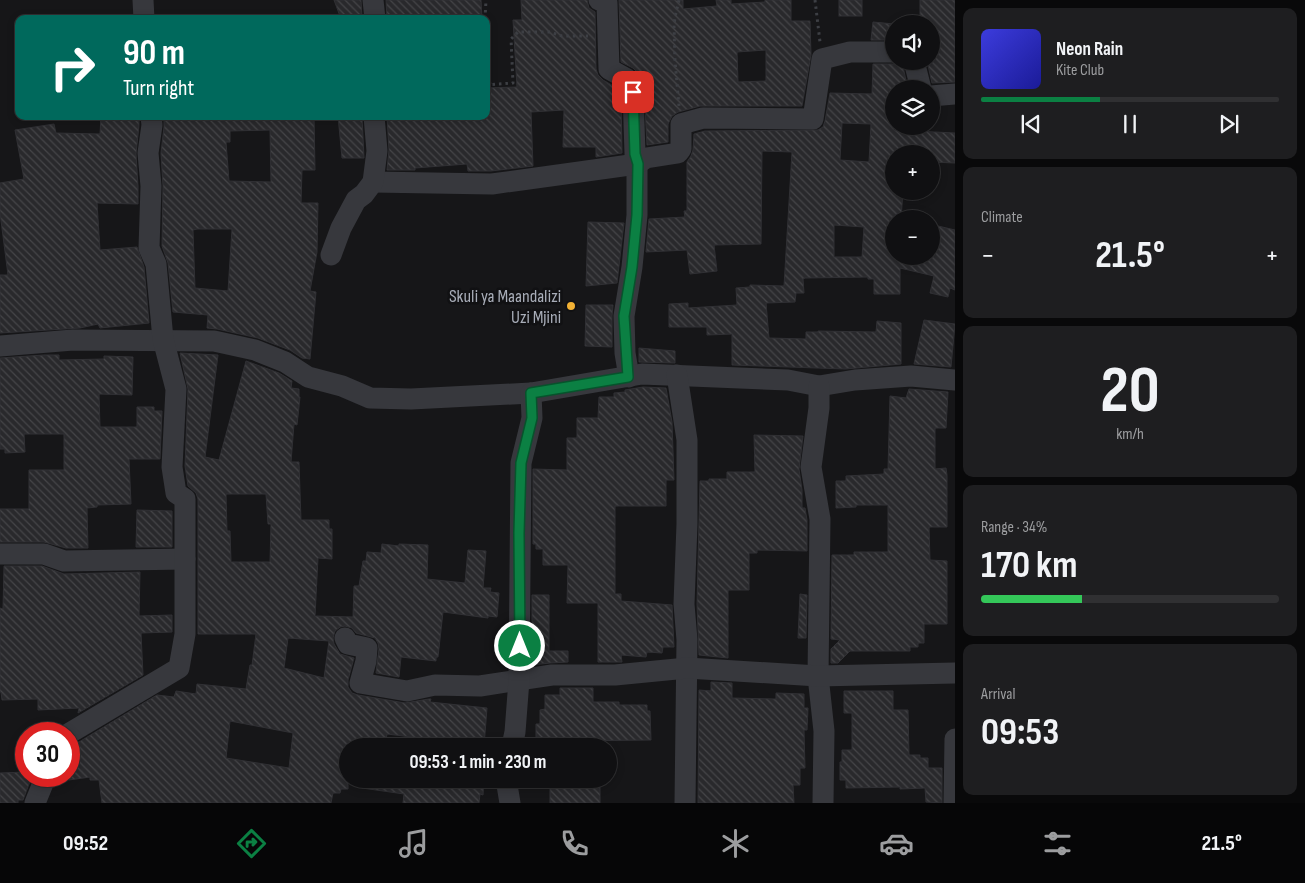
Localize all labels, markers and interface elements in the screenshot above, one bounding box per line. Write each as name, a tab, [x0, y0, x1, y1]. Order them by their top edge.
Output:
map controls	[885, 15, 940, 265]
button: sound	[885, 15, 940, 70]
text: 90 m	[123, 32, 185, 75]
icon: right	[40, 35, 105, 100]
text: Neon Rain	[1056, 38, 1123, 61]
text: Kite Club	[1056, 61, 1104, 80]
pin	[612, 71, 654, 113]
text: Turn right	[123, 75, 194, 102]
icon: arrive	[619, 78, 647, 106]
button: layers	[885, 80, 940, 135]
icon: previous	[1017, 110, 1045, 138]
icon: pause	[1116, 110, 1144, 138]
icon: next	[1215, 110, 1243, 138]
button: +	[885, 145, 940, 200]
text: Climate	[981, 208, 1023, 227]
button: −	[885, 210, 940, 265]
text: 21.5°	[1095, 233, 1165, 278]
text: −	[981, 239, 995, 272]
text: +	[1265, 239, 1279, 272]
place label: Skuli ya Maandalizi Uzi Mjini	[449, 286, 561, 328]
marker: Skuli ya Maandalizi Uzi Mjini	[565, 300, 577, 312]
text: 20	[1100, 353, 1160, 431]
text: km/h	[1116, 425, 1144, 444]
text: Range · 34%	[981, 518, 1047, 537]
text: 170 km	[981, 543, 1077, 588]
position arrow	[493, 619, 545, 671]
text: Arrival	[981, 685, 1015, 704]
text: 09:53	[981, 710, 1059, 755]
speed limit sign: 30	[15, 722, 80, 787]
text: 09:53 · 1 min · 230 m	[410, 751, 546, 774]
icon: directions	[234, 826, 269, 861]
icon: music	[396, 826, 431, 861]
icon: phone	[557, 826, 592, 861]
icon: climate	[718, 826, 753, 861]
icon: car	[879, 826, 914, 861]
icon: filters	[1040, 826, 1075, 861]
text: 09:52	[63, 830, 108, 857]
text: 21.5°	[1202, 830, 1242, 857]

